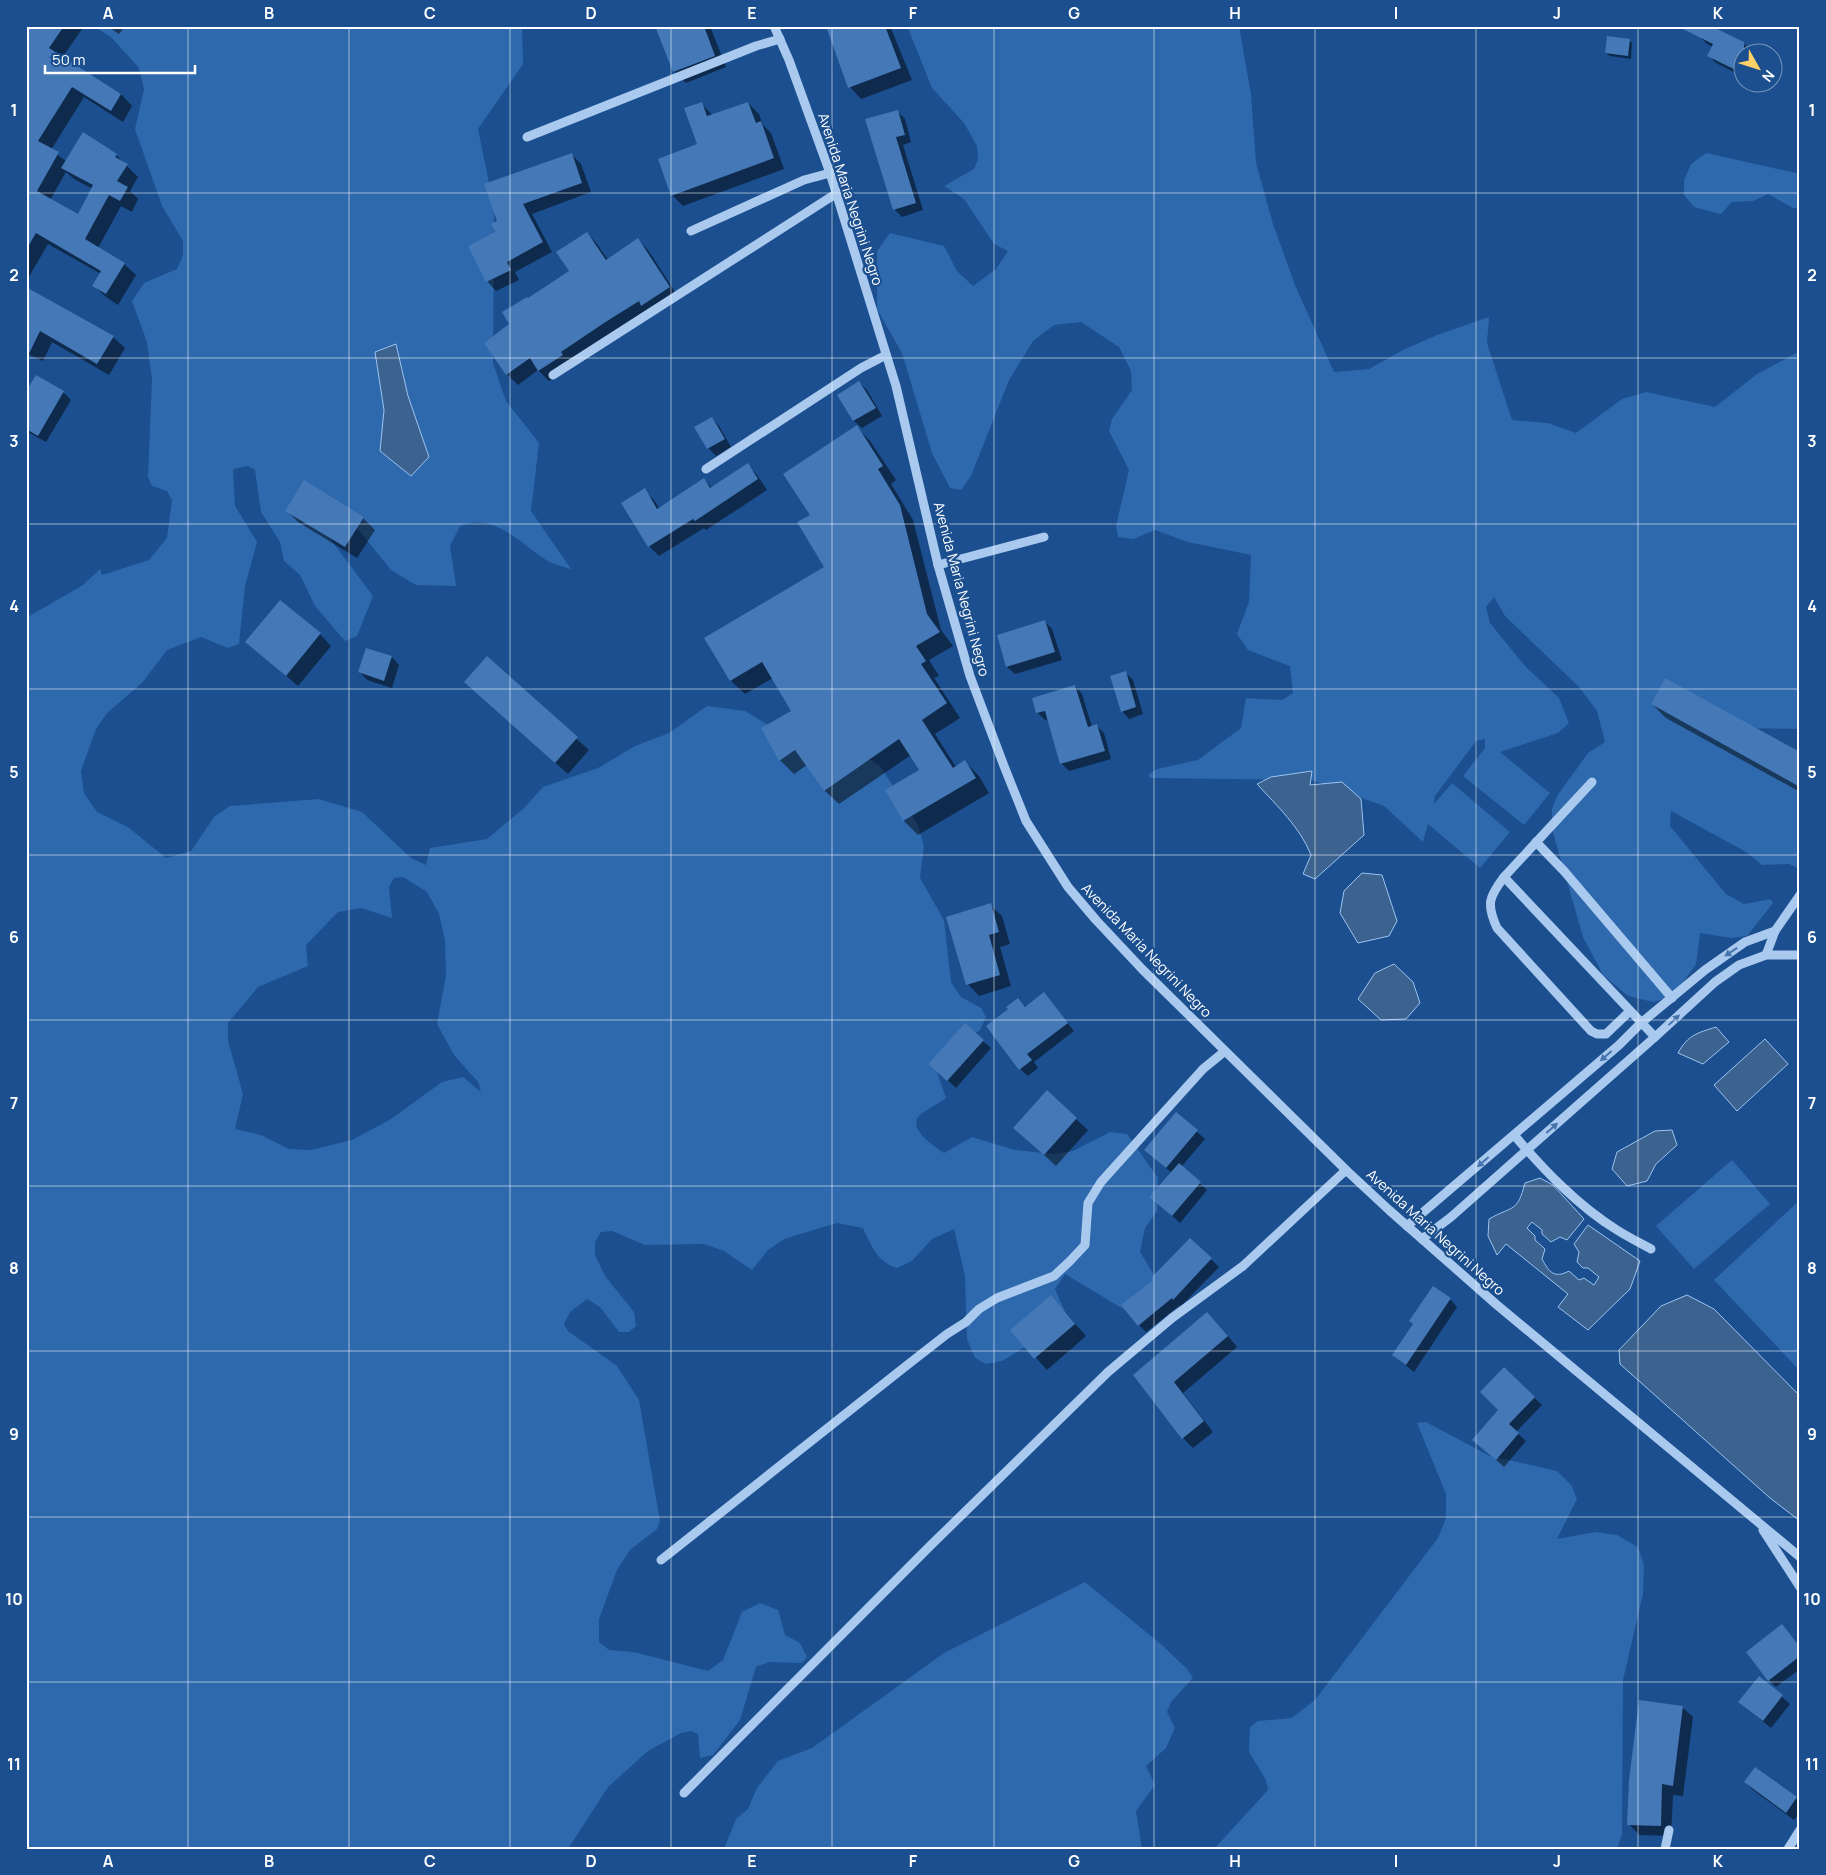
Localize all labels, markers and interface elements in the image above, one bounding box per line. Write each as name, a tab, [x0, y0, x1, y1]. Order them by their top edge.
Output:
text: A	[103, 2, 114, 24]
text: B	[264, 2, 274, 24]
text: C	[424, 2, 436, 24]
text: D	[585, 2, 597, 24]
text: E	[747, 2, 757, 24]
text: F	[909, 2, 918, 24]
text: G	[1068, 2, 1080, 24]
text: H	[1229, 2, 1241, 24]
text: I	[1394, 2, 1398, 24]
text: J	[1553, 2, 1561, 24]
text: K	[1713, 2, 1724, 24]
scale bar	[45, 42, 195, 74]
north arrow	[1734, 42, 1784, 92]
text: 50 m	[52, 49, 86, 70]
text: N	[1758, 67, 1779, 86]
text: 1	[10, 99, 18, 121]
text: 1	[1808, 99, 1816, 121]
street label: Avenida Maria Negrini Negro	[814, 110, 888, 288]
text: 2	[9, 264, 19, 286]
text: 2	[1807, 264, 1817, 286]
text: 3	[9, 430, 19, 452]
text: 3	[1807, 430, 1817, 452]
street label: Avenida Maria Negrini Negro	[930, 500, 994, 678]
text: 4	[9, 595, 19, 617]
text: 4	[1807, 595, 1817, 617]
text: 5	[9, 761, 19, 783]
text: 5	[1807, 761, 1817, 783]
street label: Avenida Maria Negrini Negro	[1078, 879, 1216, 1021]
text: 6	[9, 926, 19, 948]
text: 6	[1807, 926, 1817, 948]
one-way arrow	[1724, 947, 1738, 957]
one-way arrow	[1667, 1014, 1679, 1026]
one-way arrow	[1600, 1050, 1613, 1061]
text: 7	[10, 1092, 18, 1114]
text: 7	[1808, 1092, 1816, 1114]
one-way arrow	[1546, 1123, 1558, 1134]
one-way arrow	[1477, 1156, 1490, 1167]
street label: Avenida Maria Negrini Negro	[1363, 1165, 1509, 1299]
text: 8	[9, 1257, 19, 1279]
text: 8	[1807, 1257, 1817, 1279]
text: 9	[9, 1423, 19, 1445]
text: 9	[1807, 1423, 1817, 1445]
text: 10	[5, 1588, 23, 1610]
text: 10	[1803, 1588, 1821, 1610]
text: 11	[7, 1753, 21, 1775]
text: 11	[1805, 1753, 1819, 1775]
text: A	[103, 1850, 114, 1872]
text: B	[264, 1850, 274, 1872]
text: C	[424, 1850, 436, 1872]
text: D	[585, 1850, 597, 1872]
text: E	[747, 1850, 757, 1872]
text: F	[909, 1850, 918, 1872]
text: G	[1068, 1850, 1080, 1872]
text: H	[1229, 1850, 1241, 1872]
text: I	[1394, 1850, 1398, 1872]
text: J	[1553, 1850, 1561, 1872]
text: K	[1713, 1850, 1724, 1872]

